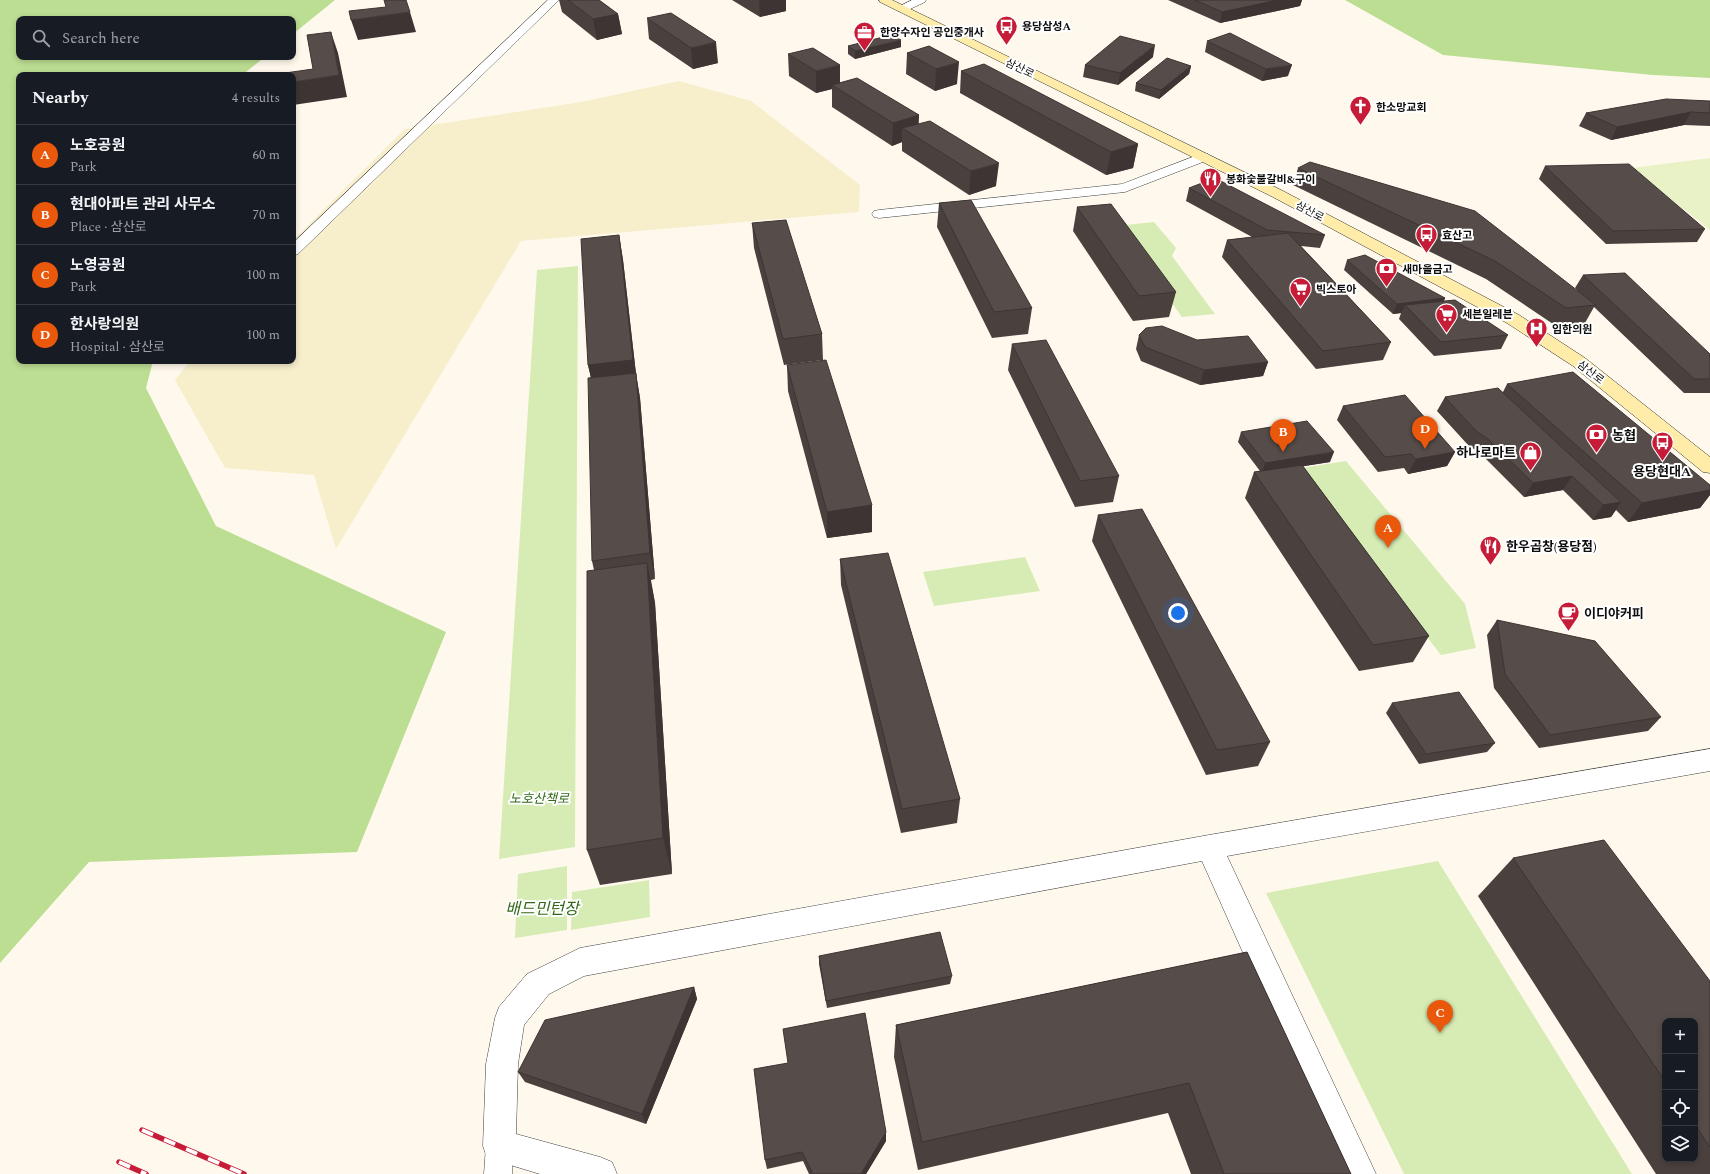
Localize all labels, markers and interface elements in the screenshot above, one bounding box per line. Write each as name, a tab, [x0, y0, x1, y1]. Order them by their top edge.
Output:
bus stop icon: 용당삼성A	[993, 13, 1019, 46]
search box	[16, 16, 296, 60]
place label: 용당삼성A	[1022, 18, 1071, 35]
office icon: 한양수자인 공인중개사	[852, 19, 878, 52]
place label: 한양수자인 공인중개사	[880, 24, 984, 41]
icon: search	[30, 27, 52, 49]
text: Search here	[62, 27, 140, 50]
street label: 삼산로	[1002, 54, 1037, 83]
text: Nearby	[32, 85, 88, 111]
text: 4 results	[232, 88, 280, 108]
church icon: 한소망교회	[1347, 94, 1373, 127]
place label: 한소망교회	[1376, 99, 1427, 116]
text: 노호공원	[70, 134, 125, 157]
text: A	[40, 145, 50, 165]
text: 60 m	[253, 145, 280, 165]
text: Park	[70, 157, 97, 177]
restaurant icon: 봉화숯불갈비&구이	[1197, 166, 1223, 199]
place label: 봉화숯불갈비&구이	[1226, 171, 1315, 188]
text: 현대아파트 관리 사무소	[70, 193, 216, 216]
street label: 삼산로	[1292, 197, 1327, 226]
text: B	[40, 205, 50, 225]
text: 70 m	[253, 205, 280, 225]
text: Place · 삼산로	[70, 217, 147, 237]
bus stop icon: 효산고	[1413, 222, 1439, 255]
place label: 효산고	[1442, 227, 1472, 244]
text: 노영공원	[70, 254, 125, 277]
bank icon: 새마을금고	[1373, 256, 1399, 289]
place label: 새마을금고	[1402, 261, 1453, 278]
text: C	[40, 265, 50, 285]
text: 100 m	[246, 265, 280, 285]
supermarket icon: 빅스토아	[1288, 276, 1314, 309]
text: Park	[70, 277, 97, 297]
place label: 빅스토아	[1316, 281, 1356, 298]
supermarket icon: 세븐일레븐	[1433, 301, 1459, 334]
place label: 세븐일레븐	[1462, 306, 1513, 323]
text: 한사랑의원	[70, 313, 139, 336]
hospital icon: 임한의원	[1523, 316, 1549, 349]
place label: 임한의원	[1552, 321, 1592, 338]
text: D	[40, 325, 50, 345]
text: 100 m	[246, 325, 280, 345]
text: Hospital · 삼산로	[70, 337, 165, 357]
street label: 삼산로	[1573, 356, 1608, 388]
pin: D	[1412, 416, 1438, 449]
pin: B	[1270, 419, 1296, 452]
bank icon: 농협	[1583, 422, 1609, 455]
place label: 농협	[1612, 426, 1636, 446]
bus stop icon: 용당현대A	[1649, 430, 1675, 463]
shop icon: 하나로마트	[1518, 439, 1544, 472]
place label: 하나로마트	[1456, 443, 1516, 463]
place label: 용당현대A	[1633, 462, 1691, 482]
pin: A	[1375, 515, 1401, 548]
restaurant icon: 한우곱창(용당점)	[1478, 533, 1504, 566]
place label: 한우곱창(용당점)	[1506, 537, 1597, 557]
cafe icon: 이디야커피	[1556, 600, 1582, 633]
your location	[1168, 603, 1188, 623]
place label: 이디야커피	[1584, 604, 1644, 624]
park label: 노호산책로	[509, 789, 570, 809]
park label: 배드민턴장	[505, 897, 581, 921]
pin: C	[1427, 1000, 1453, 1033]
map controls	[1662, 1018, 1698, 1162]
button: +	[1662, 1018, 1698, 1054]
button: −	[1662, 1054, 1698, 1090]
button: locate	[1662, 1090, 1698, 1126]
button: layers	[1662, 1126, 1698, 1162]

